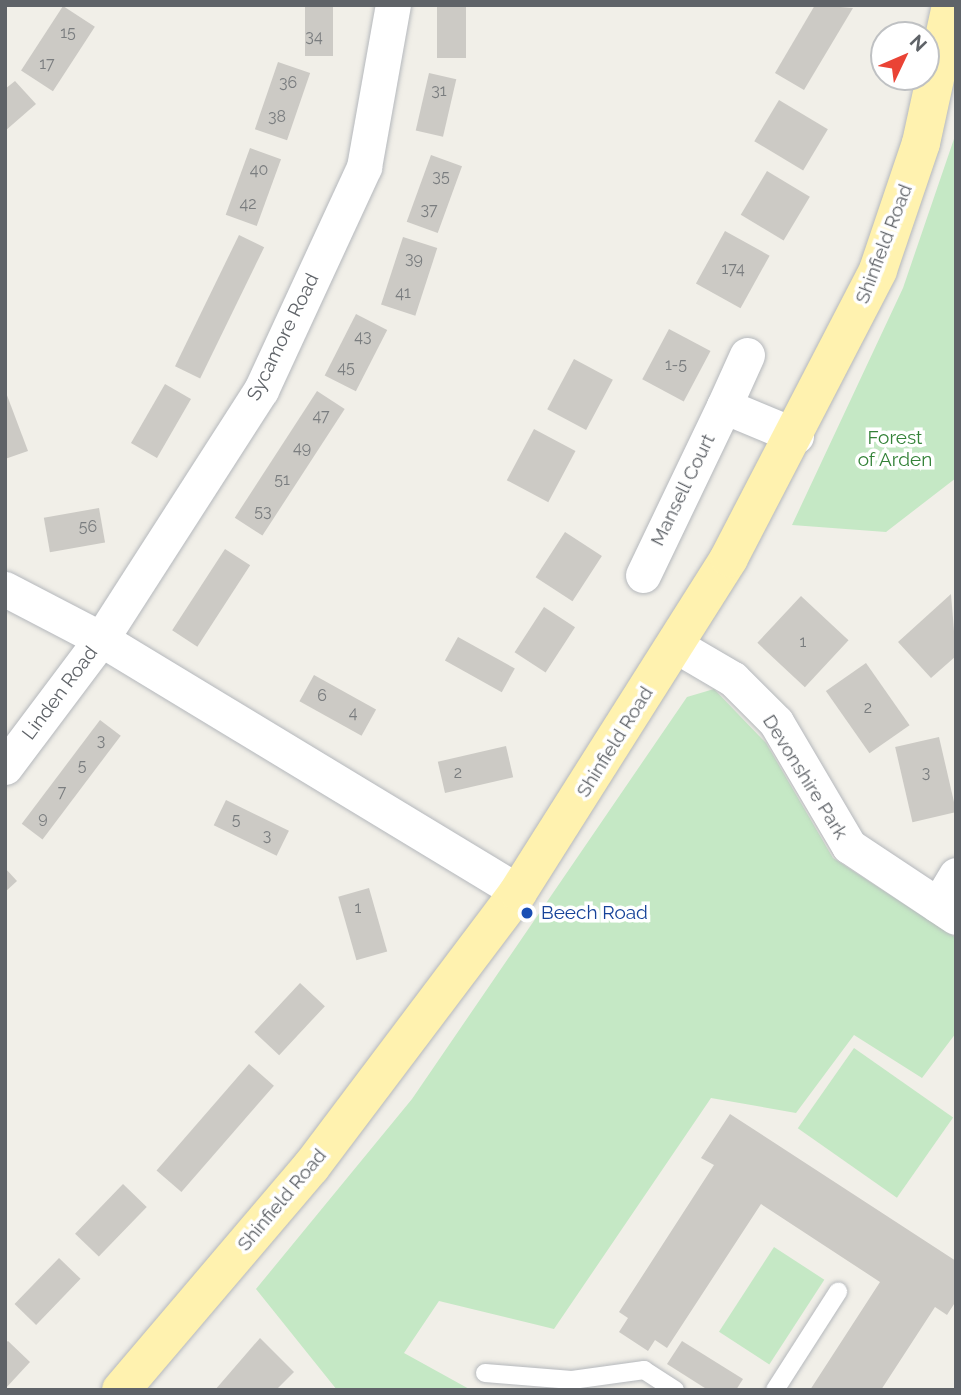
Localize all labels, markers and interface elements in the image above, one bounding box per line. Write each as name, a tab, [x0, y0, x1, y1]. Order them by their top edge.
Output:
north arrow	[870, 21, 940, 91]
house number: 15	[60, 23, 76, 43]
house number: 34	[305, 27, 323, 47]
text: N	[906, 30, 932, 56]
house number: 17	[39, 54, 55, 74]
house number: 36	[279, 73, 297, 93]
house number: 31	[431, 81, 447, 101]
house number: 38	[268, 107, 286, 127]
house number: 40	[250, 160, 268, 180]
house number: 35	[432, 167, 450, 187]
street label: Shinfield Road	[851, 181, 917, 307]
house number: 42	[239, 194, 257, 214]
house number: 37	[420, 200, 438, 220]
house number: 39	[405, 249, 423, 269]
house number: 174	[721, 259, 745, 279]
street label: Sycamore Road	[242, 270, 324, 404]
house number: 41	[395, 283, 411, 303]
house number: 43	[354, 327, 372, 347]
house number: 1-5	[665, 355, 687, 375]
house number: 45	[337, 358, 355, 378]
house number: 47	[312, 406, 330, 426]
park label: Forest of Arden	[857, 427, 933, 471]
street label: Mansell Court	[646, 430, 720, 550]
house number: 49	[293, 438, 311, 458]
house number: 51	[274, 470, 290, 490]
house number: 53	[254, 502, 272, 522]
house number: 56	[79, 517, 97, 537]
house number: 1	[800, 632, 806, 652]
street label: Linden Road	[18, 642, 102, 744]
street label: Shinfield Road	[572, 683, 658, 801]
house number: 6	[317, 686, 327, 706]
house number: 2	[864, 698, 872, 718]
house number: 4	[349, 703, 357, 723]
street label: Devonshire Park	[758, 711, 852, 843]
house number: 3	[97, 731, 105, 751]
house number: 5	[78, 756, 86, 776]
house number: 2	[454, 763, 462, 783]
house number: 3	[922, 763, 930, 783]
house number: 7	[58, 782, 66, 802]
house number: 9	[38, 808, 48, 828]
house number: 5	[232, 810, 240, 830]
house number: 3	[263, 826, 271, 846]
house number: 1	[355, 898, 361, 918]
place label: Beech Road	[541, 902, 648, 924]
marker: Beech Road	[519, 905, 535, 921]
street label: Shinfield Road	[233, 1144, 331, 1256]

